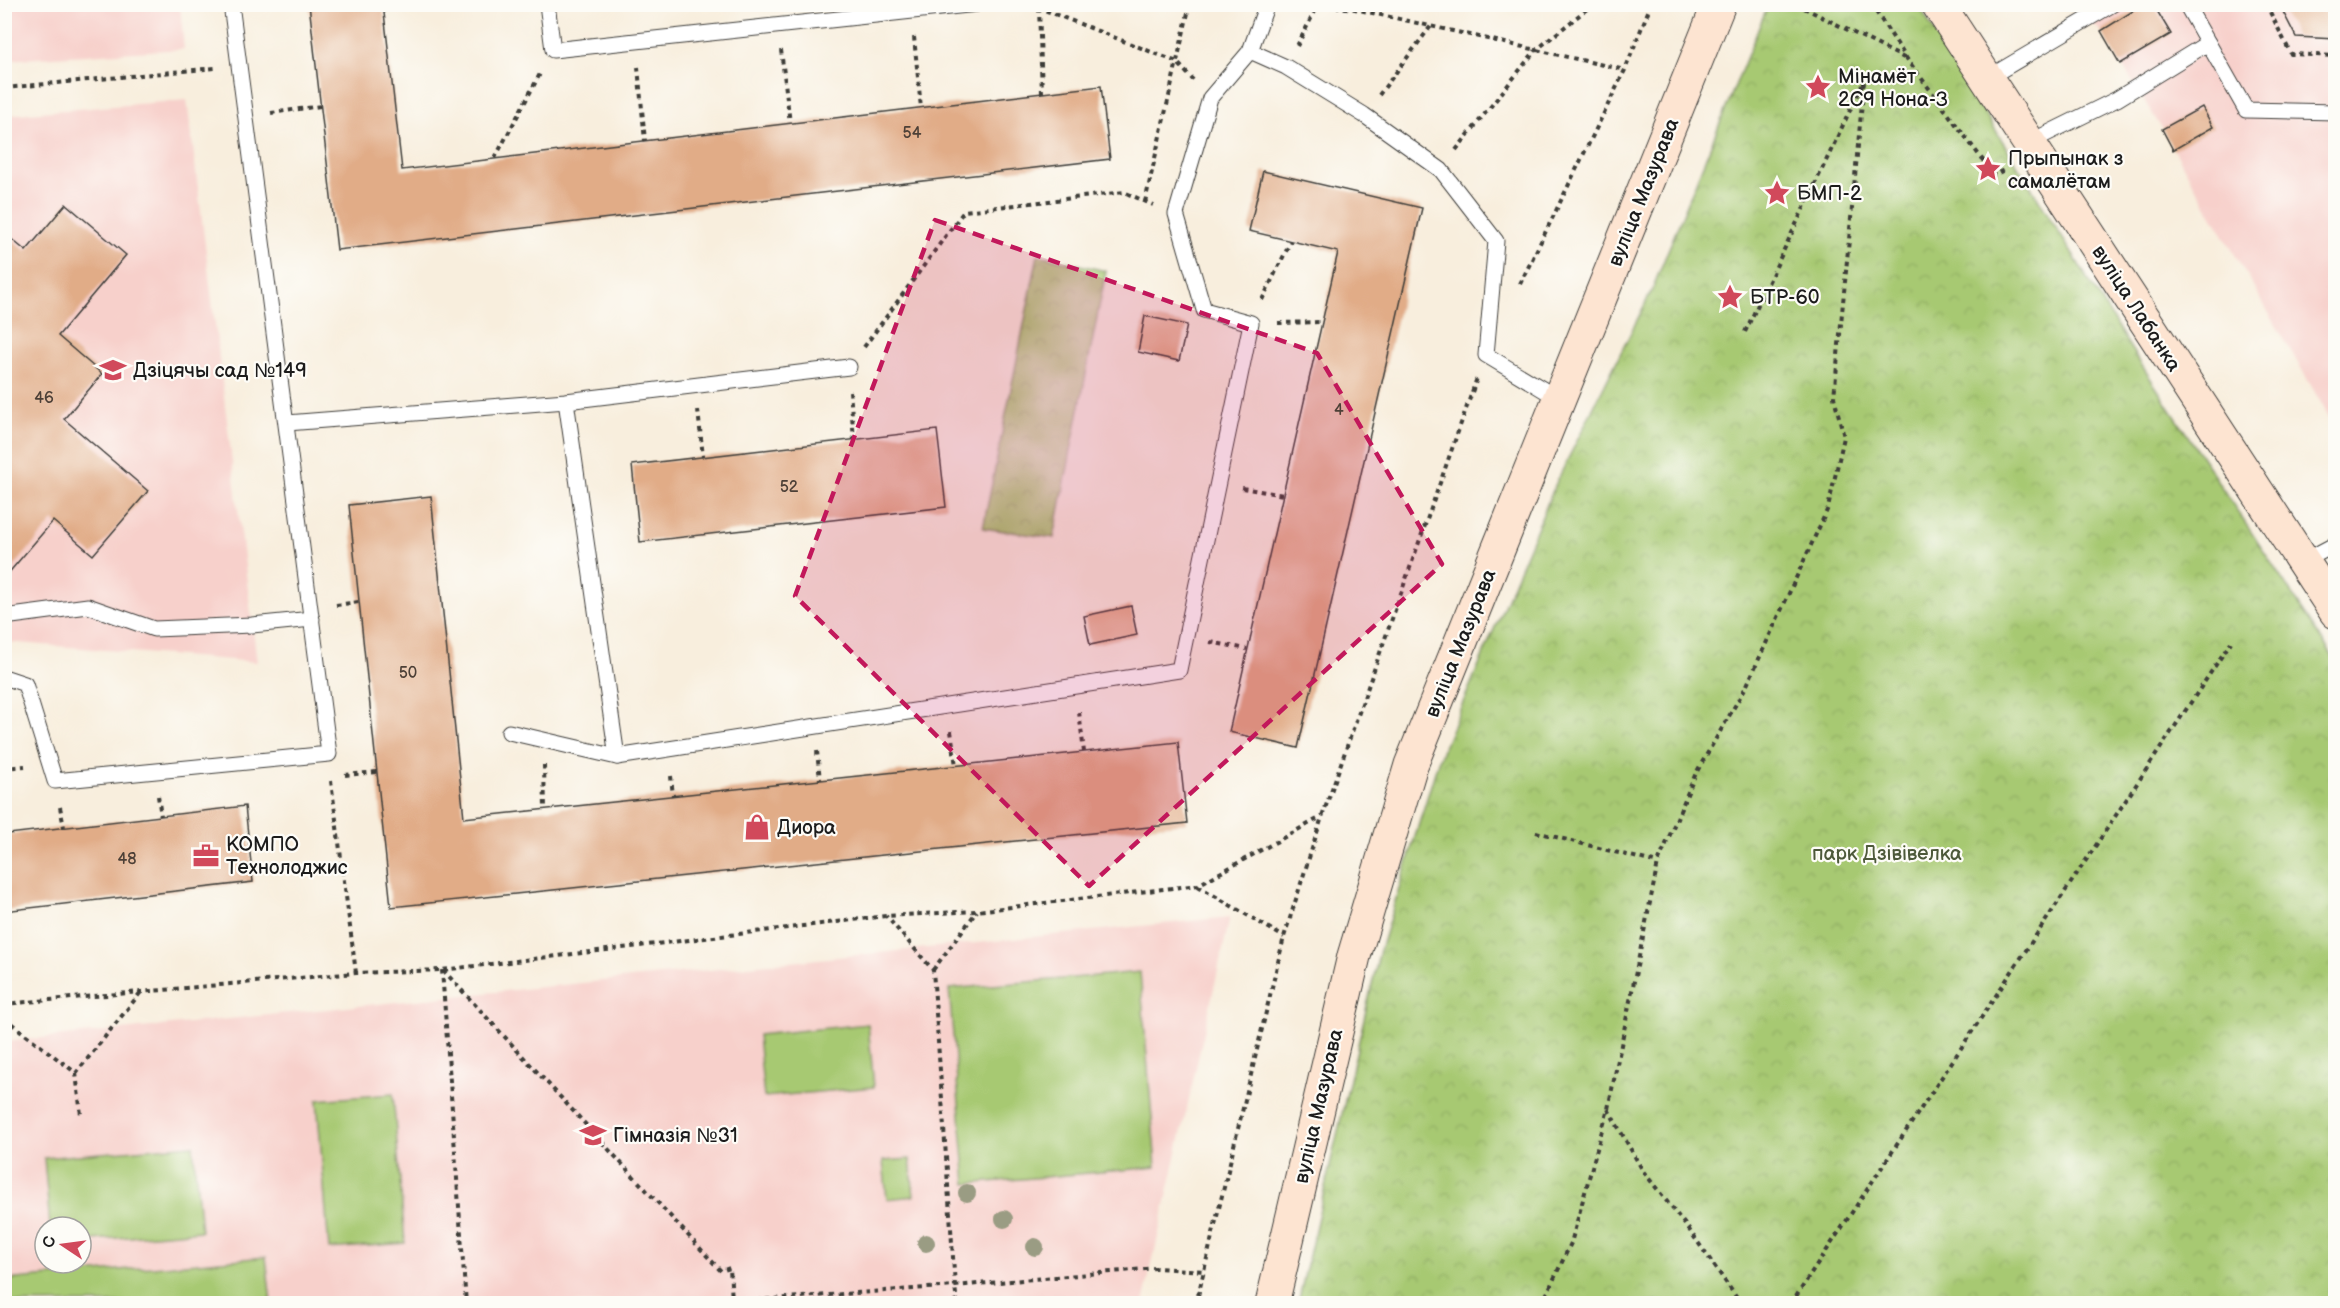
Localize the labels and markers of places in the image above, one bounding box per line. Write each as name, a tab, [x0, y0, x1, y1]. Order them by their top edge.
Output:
place label: Мінамёт 2С9 Нона-З	[1838, 65, 1948, 112]
place icon: Мінамёт 2С9 Нона-З	[1803, 72, 1833, 102]
place label: Прыпынак з самалётам	[2008, 147, 2123, 194]
place icon: Прыпынак з самалётам	[1973, 154, 2003, 184]
place icon: БМП-2	[1762, 178, 1792, 208]
place label: БМП-2	[1797, 182, 1862, 206]
place icon: БТР-60	[1715, 282, 1745, 312]
place label: БТР-60	[1750, 286, 1819, 310]
school or university icon: Дзіцячы сад №149	[98, 355, 128, 385]
place label: Дзіцячы сад №149	[133, 359, 307, 383]
shop icon: Диора	[742, 812, 772, 842]
place label: Диора	[777, 816, 836, 840]
place label: КОМПО Технолоджис	[226, 833, 348, 880]
office icon: КОМПО Технолоджис	[191, 841, 221, 871]
school or university icon: Гімназія №31	[578, 1120, 608, 1150]
place label: Гімназія №31	[613, 1124, 738, 1148]

